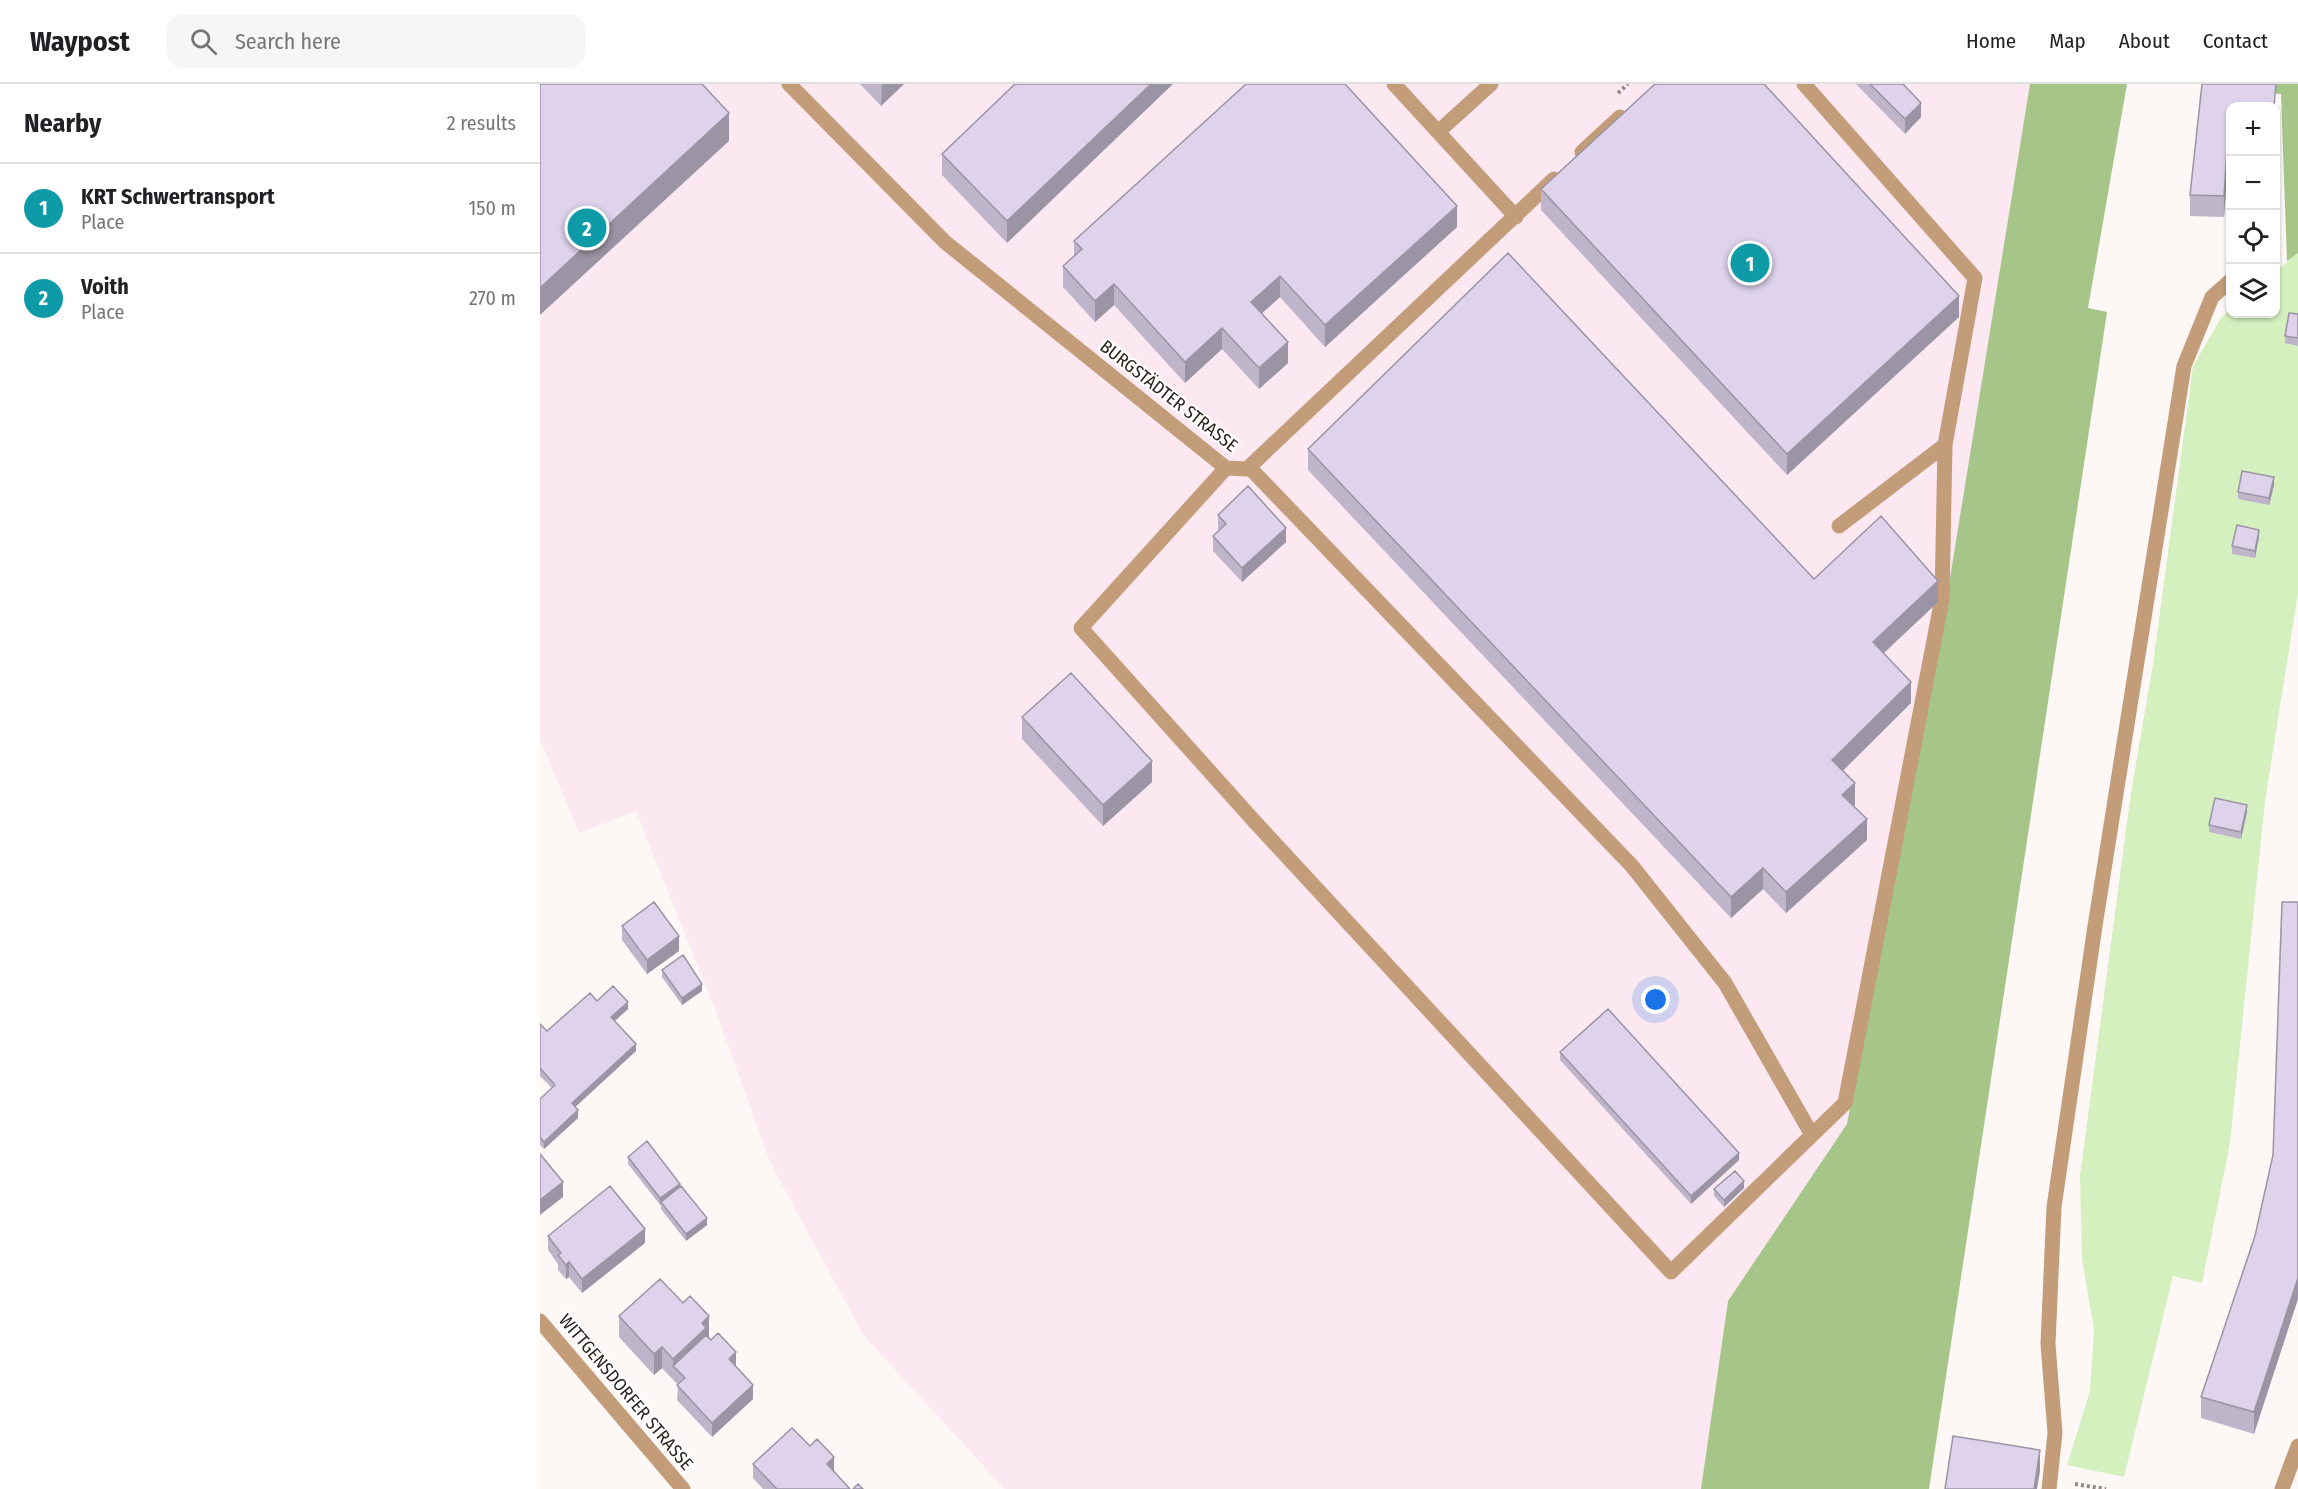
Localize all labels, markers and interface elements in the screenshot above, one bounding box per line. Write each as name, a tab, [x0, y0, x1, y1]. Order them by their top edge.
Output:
search box	[166, 14, 586, 68]
text: Waypost	[30, 25, 130, 58]
icon: search	[187, 25, 220, 58]
text: Search here	[235, 28, 341, 55]
text: Home	[1966, 28, 2016, 54]
text: Map	[2049, 28, 2086, 54]
text: About	[2119, 28, 2170, 54]
text: Contact	[2203, 28, 2268, 54]
map controls	[2226, 102, 2280, 318]
button: +	[2226, 102, 2280, 156]
text: Nearby	[24, 108, 101, 139]
text: 2 results	[447, 111, 516, 135]
button: −	[2226, 156, 2280, 210]
text: KRT Schwertransport	[81, 183, 275, 210]
text: 1	[39, 196, 48, 220]
text: 150 m	[469, 196, 516, 220]
pin: 2	[568, 206, 606, 250]
text: Place	[81, 210, 124, 234]
button: locate	[2226, 210, 2280, 264]
pin: 1	[1730, 240, 1770, 285]
button: layers	[2226, 264, 2280, 318]
text: Voith	[81, 273, 129, 300]
text: 2	[39, 286, 48, 310]
text: 270 m	[469, 286, 516, 310]
text: Place	[81, 300, 124, 324]
street label: BURGSTÄDTER STRASSE	[1096, 335, 1242, 457]
your location	[1641, 985, 1670, 1014]
street label: WITTGENSDORFER STRASSE	[554, 1309, 698, 1475]

